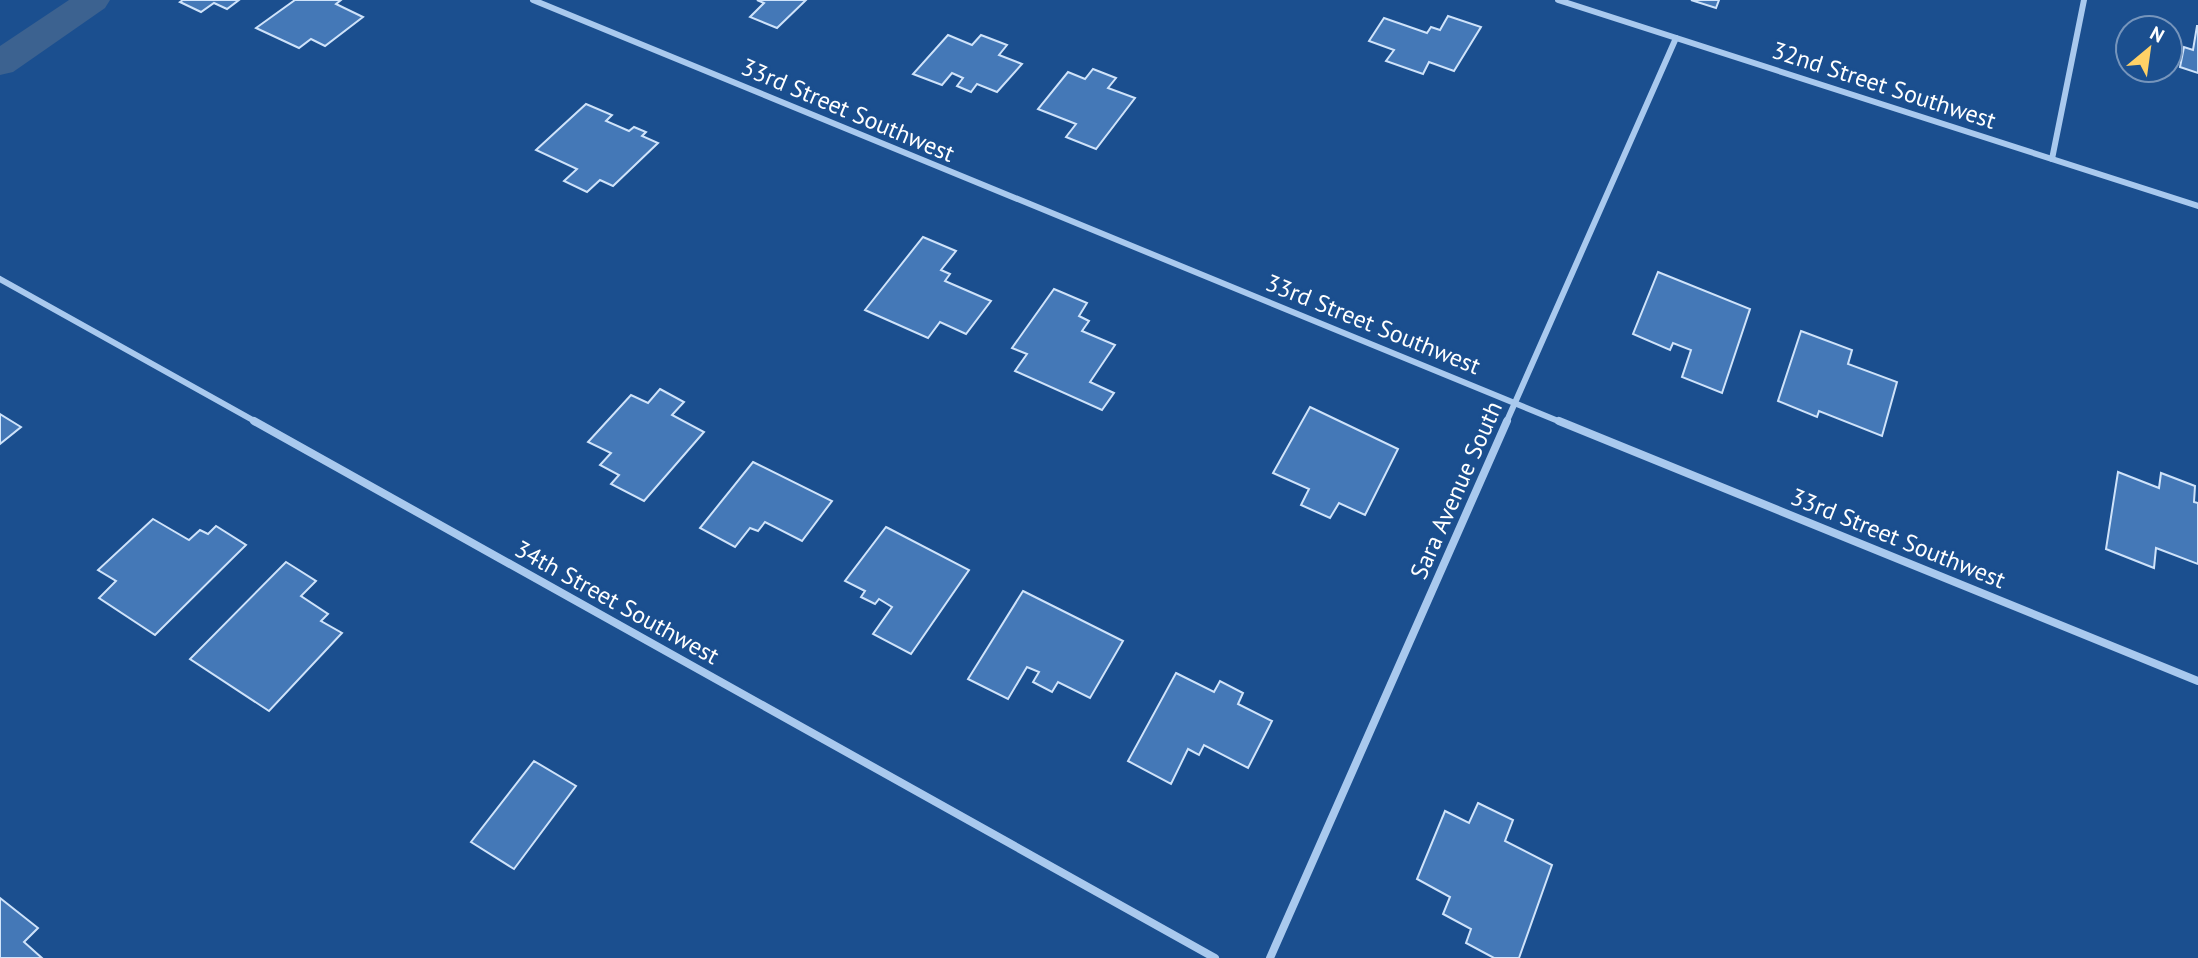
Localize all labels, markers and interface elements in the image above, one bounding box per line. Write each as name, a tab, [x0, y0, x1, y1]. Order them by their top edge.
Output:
north arrow	[2114, 14, 2184, 84]
text: N	[2146, 21, 2169, 48]
street label: 32nd Street Southwest	[1768, 34, 2000, 136]
street label: 33rd Street Southwest	[737, 51, 959, 169]
street label: 33rd Street Southwest	[1261, 267, 1485, 381]
street label: Sara Avenue South	[1403, 396, 1509, 584]
street label: 33rd Street Southwest	[1786, 481, 2010, 595]
street label: 34th Street Southwest	[509, 533, 725, 671]

